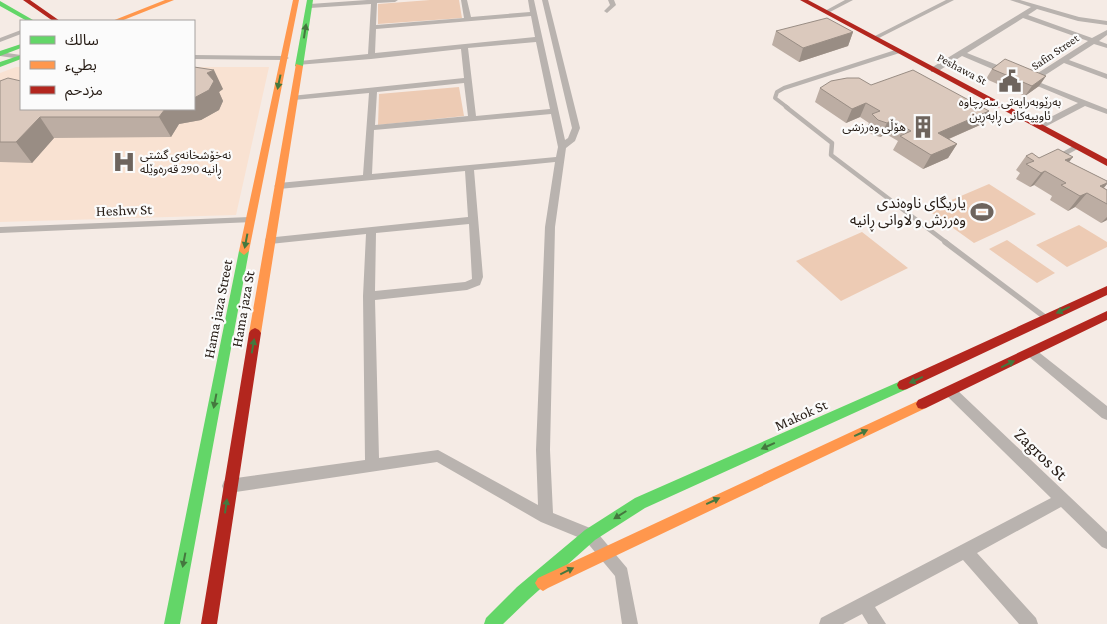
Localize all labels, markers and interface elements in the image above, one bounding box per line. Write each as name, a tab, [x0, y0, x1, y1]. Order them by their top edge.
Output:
legend	[20, 20, 195, 110]
one-way arrow	[302, 22, 310, 38]
street label: Safin Street	[1029, 30, 1082, 73]
text: سالك	[65, 32, 99, 48]
street label: Peshawa St	[935, 50, 990, 88]
text: بطيء	[65, 57, 97, 76]
public building icon: بەڕێوبەرایەتی سەرچاوە ئاوییەکانی ڕاپەڕین	[997, 68, 1023, 94]
one-way arrow	[275, 75, 283, 91]
text: مزدحم	[65, 82, 103, 101]
place label: بەڕێوبەرایەتی سەرچاوە ئاوییەکانی ڕاپەڕین	[959, 95, 1061, 127]
building icon: هۆڵی وەرزشی	[910, 114, 936, 140]
place label: هۆڵی وەرزشی	[842, 118, 906, 134]
place label: نەخۆشخانەی گشتی ڕانیە 290 قەرەوێلە	[140, 148, 231, 180]
hospital icon: نەخۆشخانەی گشتی ڕانیە 290 قەرەوێلە	[111, 149, 137, 175]
place label: یاریگای ناوەندی وەرزش و لاوانی ڕانیە	[850, 195, 966, 232]
sports icon: یاریگای ناوەندی وەرزش و لاوانی ڕانیە	[969, 199, 995, 225]
street label: Heshw St	[96, 201, 153, 219]
one-way arrow	[242, 234, 250, 249]
street label: Hama jaza Street	[201, 257, 237, 360]
street label: Hama jaza St	[228, 269, 259, 349]
one-way arrow	[1056, 306, 1070, 314]
one-way arrow	[249, 338, 257, 354]
one-way arrow	[1001, 360, 1015, 368]
one-way arrow	[909, 376, 923, 384]
one-way arrow	[211, 393, 219, 408]
street label: Makok St	[772, 396, 831, 434]
street label: Zagros St	[1010, 424, 1072, 485]
one-way arrow	[854, 428, 868, 436]
one-way arrow	[761, 443, 775, 451]
one-way arrow	[706, 496, 720, 504]
one-way arrow	[222, 498, 230, 514]
one-way arrow	[614, 510, 627, 519]
one-way arrow	[180, 553, 188, 568]
one-way arrow	[560, 567, 574, 575]

